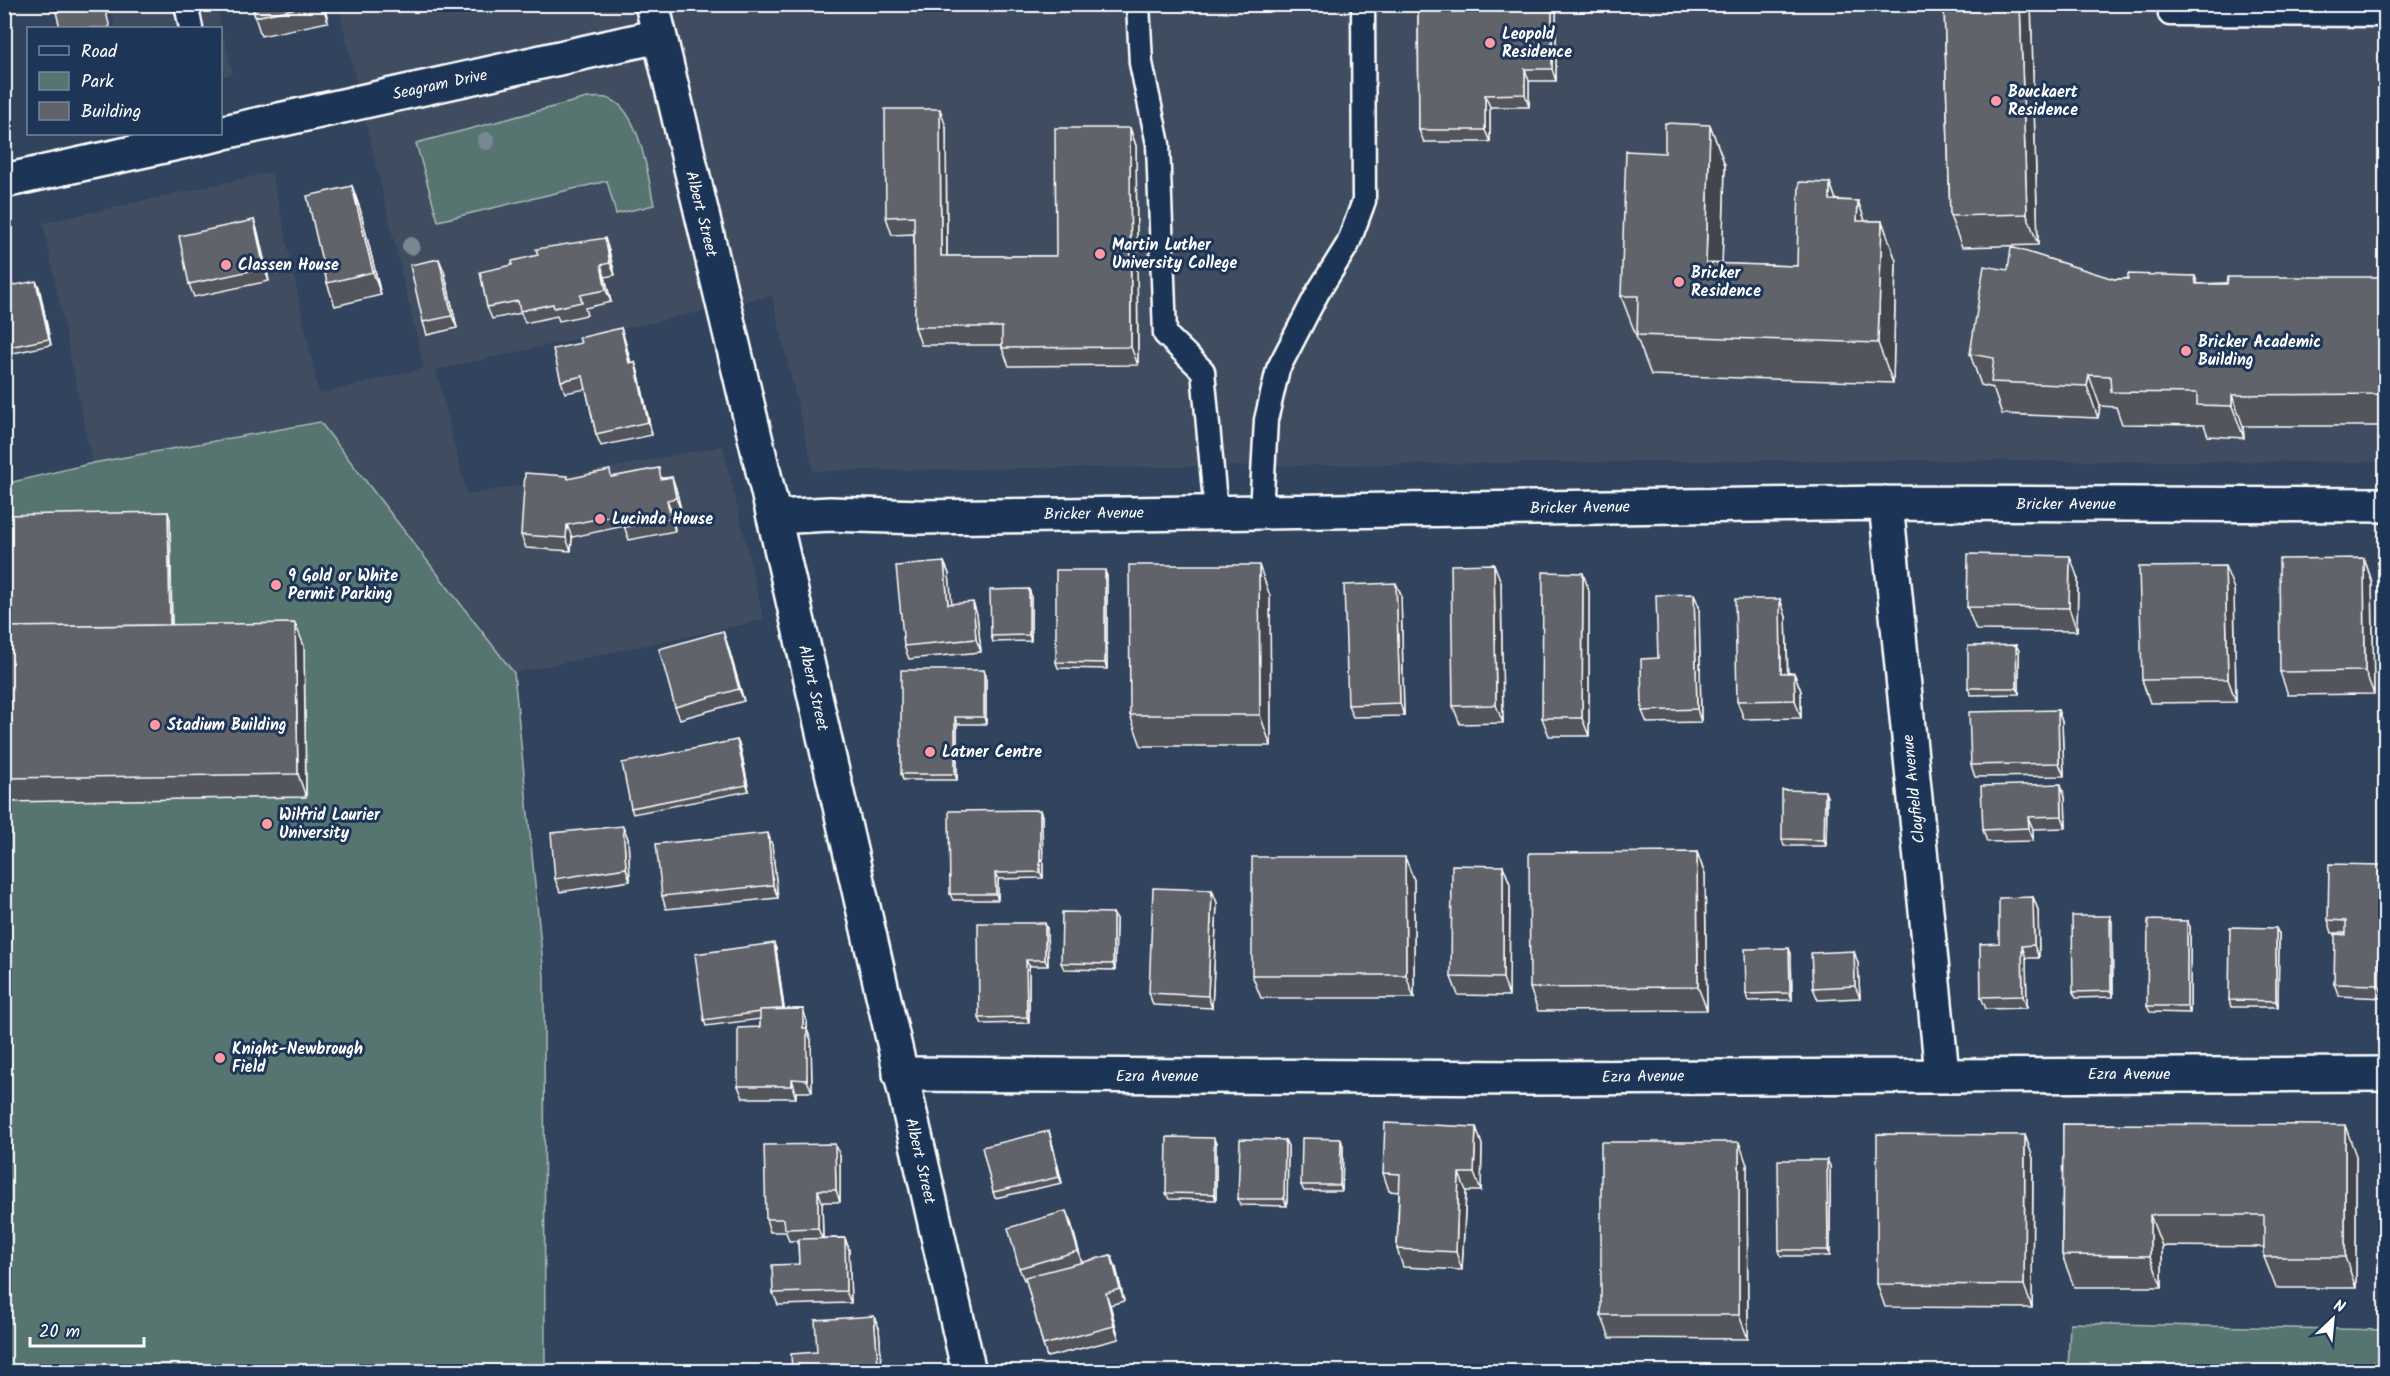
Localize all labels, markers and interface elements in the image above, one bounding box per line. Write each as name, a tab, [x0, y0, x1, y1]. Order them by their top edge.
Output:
place label: Leopold Residence	[1502, 22, 1572, 65]
legend	[27, 27, 222, 135]
marker: Leopold Residence	[1483, 36, 1497, 50]
text: Road	[81, 38, 118, 67]
street label: Seagram Drive	[390, 63, 490, 107]
text: Park	[81, 68, 114, 97]
place label: Bouckaert Residence	[2008, 80, 2079, 123]
marker: Bouckaert Residence	[1989, 94, 2003, 108]
text: Building	[81, 98, 141, 127]
street label: Albert Street	[678, 168, 724, 260]
place label: Martin Luther University College	[1112, 233, 1237, 276]
marker: Martin Luther University College	[1093, 247, 1107, 261]
place label: Classen House	[238, 253, 339, 278]
marker: Classen House	[219, 258, 233, 272]
place label: Bricker Residence	[1691, 261, 1761, 304]
marker: Bricker Residence	[1672, 275, 1686, 289]
place label: Bricker Academic Building	[2198, 330, 2321, 373]
marker: Bricker Academic Building	[2179, 344, 2193, 358]
street label: Bricker Avenue	[2016, 492, 2116, 517]
street label: Bricker Avenue	[1530, 495, 1630, 521]
street label: Bricker Avenue	[1044, 501, 1144, 527]
place label: Lucinda House	[612, 507, 713, 532]
marker: Lucinda House	[593, 512, 607, 526]
place label: 9 Gold or White Permit Parking	[288, 564, 398, 607]
marker: 9 Gold or White Permit Parking	[269, 578, 283, 592]
street label: Albert Street	[791, 642, 835, 734]
place label: Stadium Building	[167, 713, 287, 738]
marker: Stadium Building	[148, 718, 162, 732]
street label: Clayfield Avenue	[1896, 733, 1932, 845]
place label: Latner Centre	[942, 740, 1042, 765]
marker: Latner Centre	[923, 745, 937, 759]
place label: Wilfrid Laurier University	[279, 803, 381, 846]
marker: Wilfrid Laurier University	[260, 817, 274, 831]
place label: Knight-Newbrough Field	[232, 1037, 363, 1080]
marker: Knight-Newbrough Field	[213, 1051, 227, 1065]
street label: Ezra Avenue	[2088, 1062, 2170, 1087]
street label: Ezra Avenue	[1116, 1064, 1198, 1089]
street label: Ezra Avenue	[1601, 1064, 1685, 1090]
street label: Albert Street	[898, 1115, 942, 1207]
north arrow	[2303, 1289, 2363, 1349]
text: N	[2329, 1293, 2349, 1320]
scale bar	[30, 1310, 144, 1348]
text: 20 m	[39, 1318, 80, 1347]

